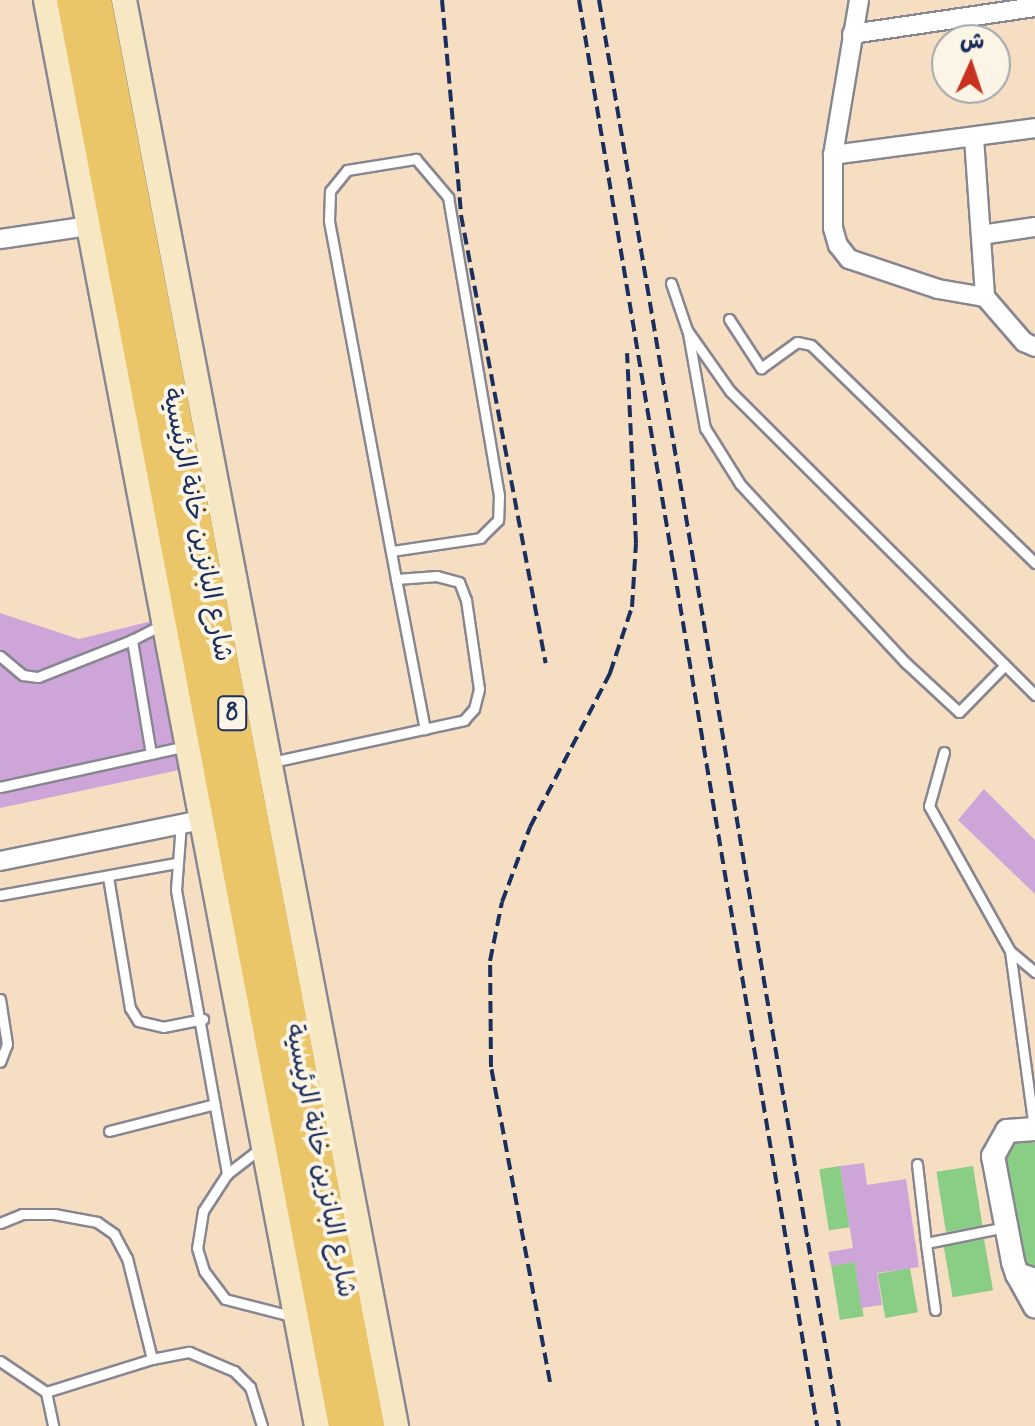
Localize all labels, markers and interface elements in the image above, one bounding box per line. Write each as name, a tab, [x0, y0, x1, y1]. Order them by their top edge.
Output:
north arrow	[931, 24, 1011, 104]
text: ش	[959, 27, 985, 57]
street label: شارع البانزين خانة الرئيسية	[154, 385, 238, 665]
road number: 8	[216, 693, 248, 733]
street label: شارع البانزين خانة الرئيسية	[277, 1021, 361, 1301]

